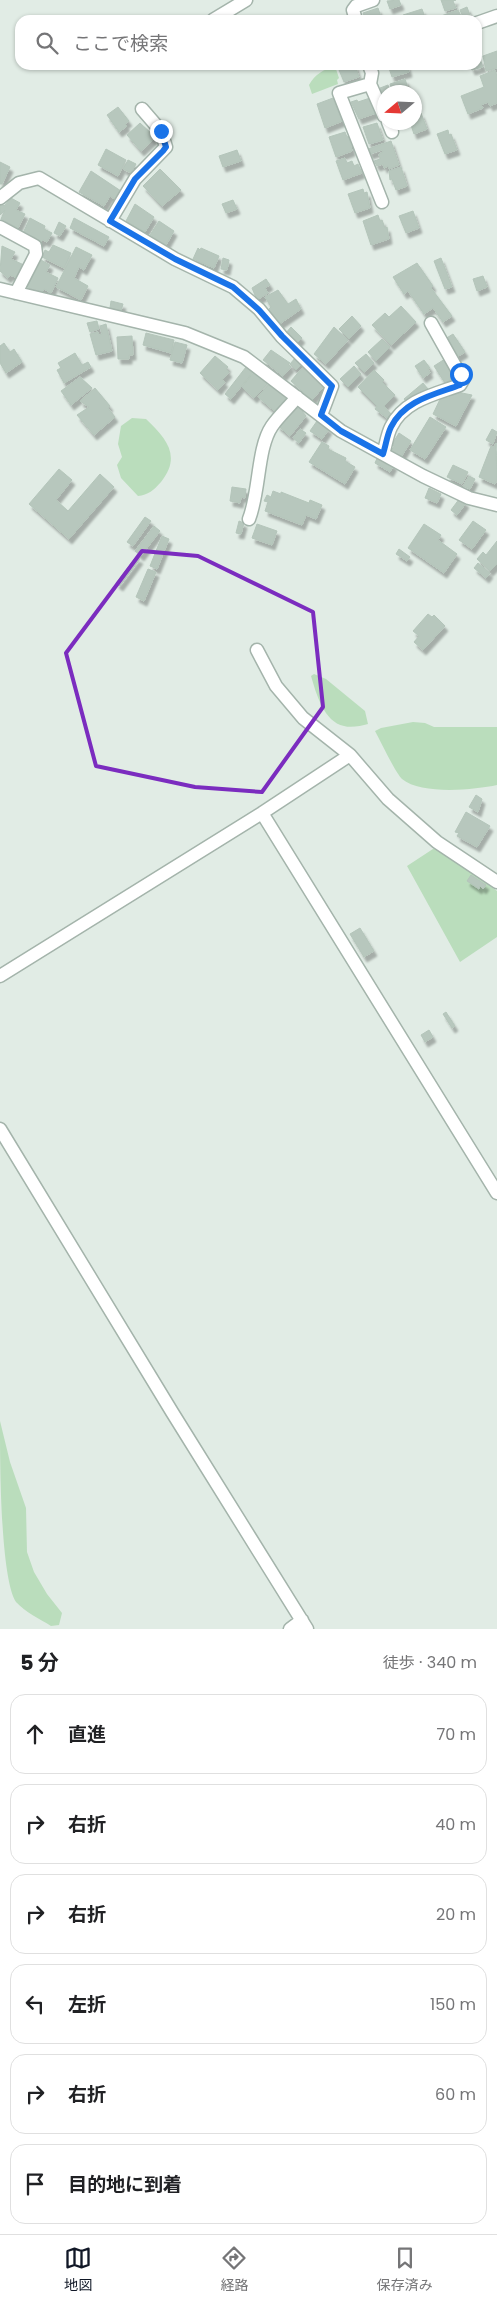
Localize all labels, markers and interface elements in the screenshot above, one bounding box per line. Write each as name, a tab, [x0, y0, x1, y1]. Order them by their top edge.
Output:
search box	[15, 15, 482, 70]
icon: search	[33, 29, 61, 57]
text: ここで検索	[73, 30, 168, 57]
north arrow	[377, 85, 422, 130]
route end	[150, 120, 173, 143]
route start	[450, 363, 473, 386]
text: 5 分	[20, 1648, 59, 1677]
text: 徒歩 · 340 m	[383, 1651, 477, 1674]
icon: ahead	[21, 1720, 49, 1748]
text: 直進	[68, 1721, 106, 1748]
text: 70 m	[436, 1723, 476, 1746]
icon: right	[21, 1810, 49, 1838]
text: 右折	[68, 1811, 106, 1838]
text: 40 m	[435, 1813, 476, 1836]
icon: right	[21, 1900, 49, 1928]
text: 右折	[68, 1901, 106, 1928]
text: 20 m	[436, 1903, 476, 1926]
icon: left	[21, 1990, 49, 2018]
text: 左折	[68, 1991, 106, 2018]
text: 150 m	[430, 1993, 476, 2016]
icon: right	[21, 2080, 49, 2108]
text: 右折	[68, 2081, 106, 2108]
text: 60 m	[435, 2083, 476, 2106]
icon: arrive	[21, 2170, 49, 2198]
text: 目的地に到着	[68, 2171, 182, 2198]
tab: 地図	[64, 2244, 92, 2296]
tab: 経路	[220, 2244, 248, 2296]
tab: 保存済み	[377, 2244, 433, 2296]

